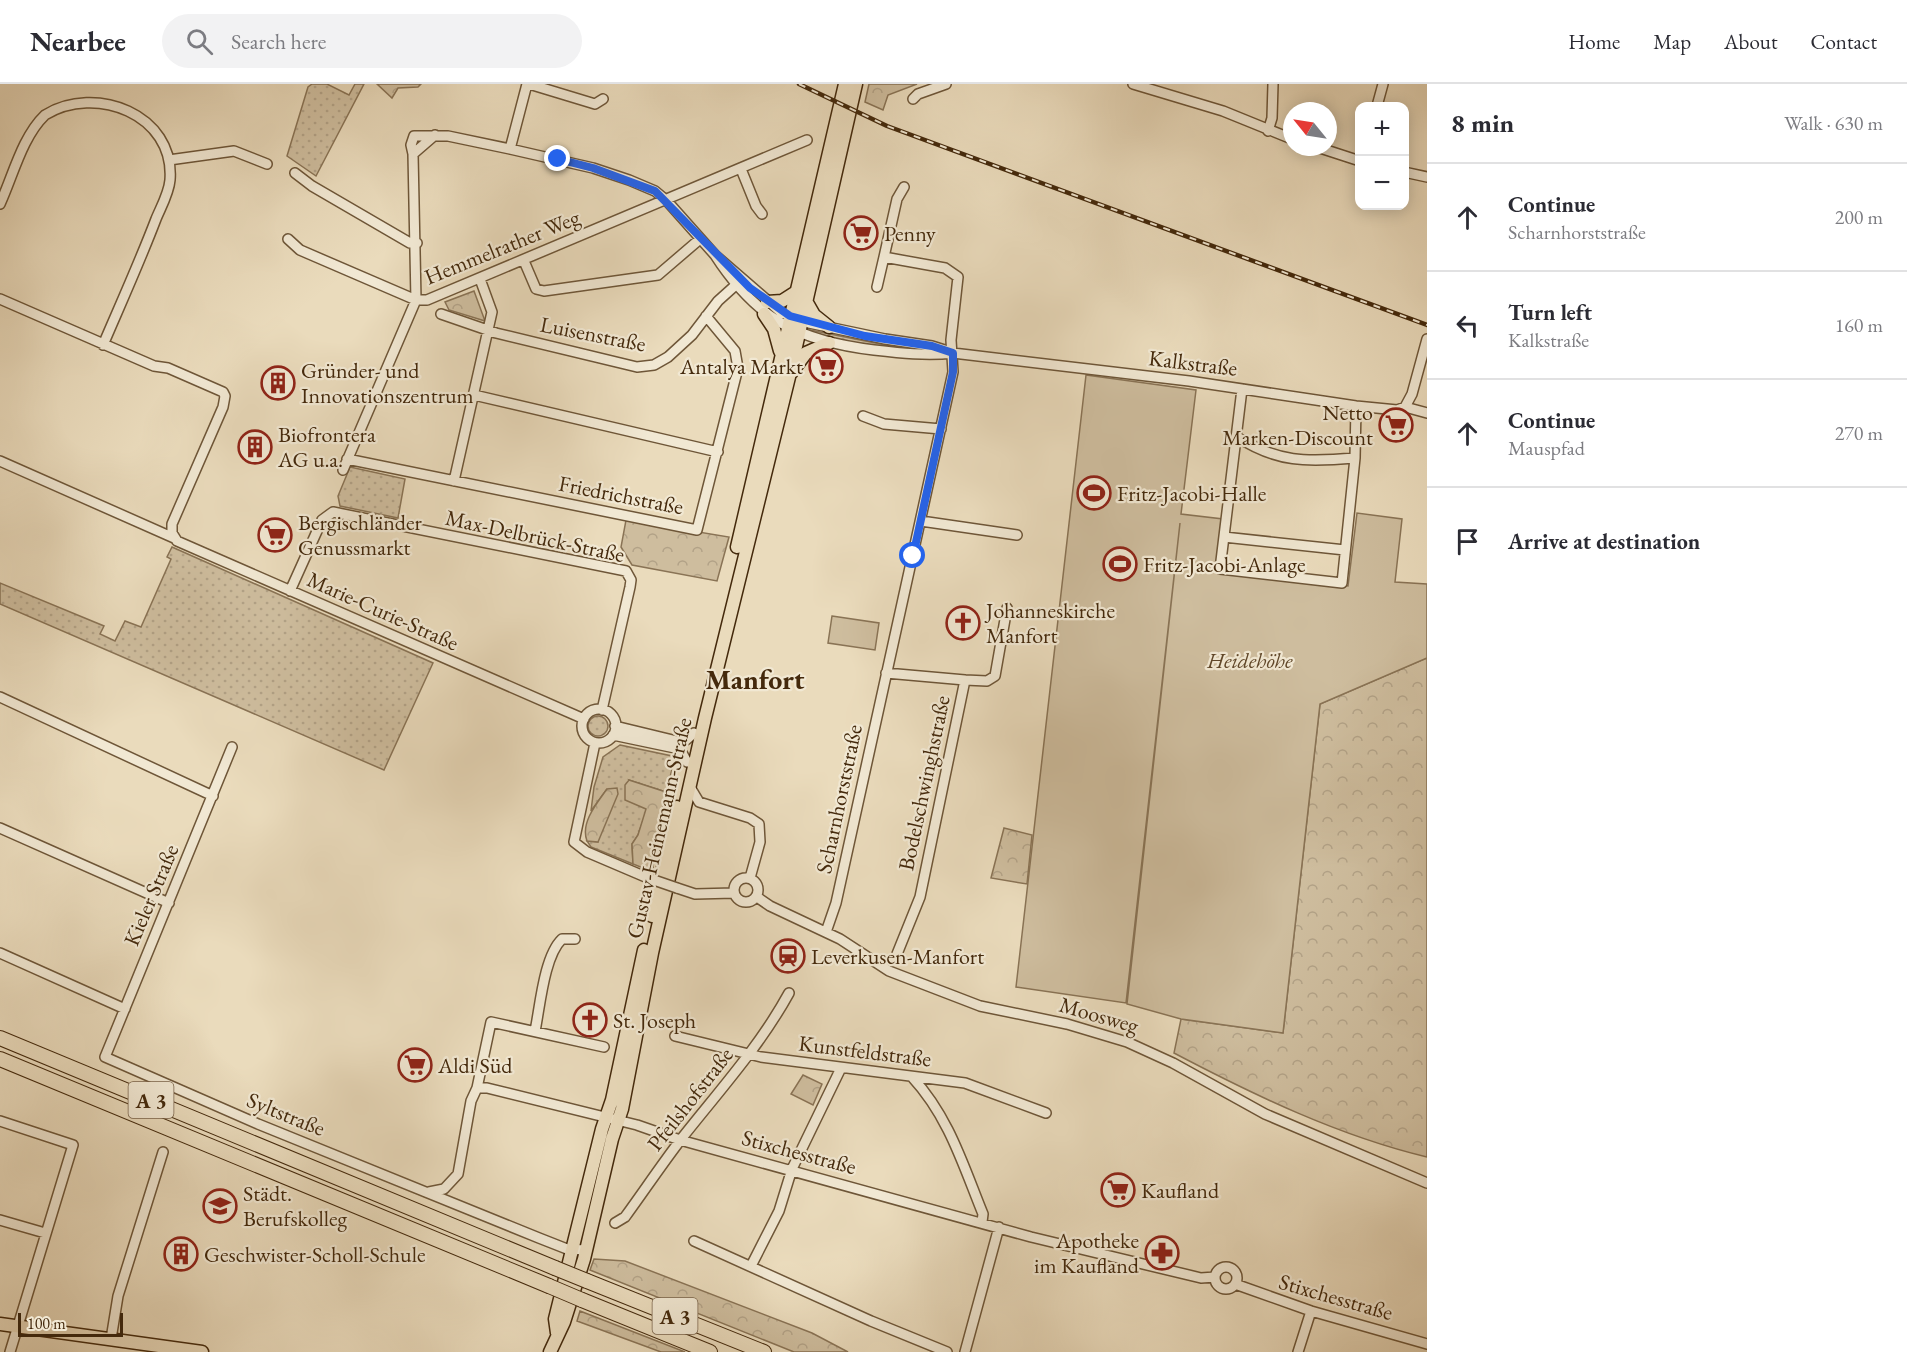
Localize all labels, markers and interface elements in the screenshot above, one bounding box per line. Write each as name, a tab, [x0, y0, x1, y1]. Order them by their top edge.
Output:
search box	[162, 14, 582, 68]
text: Nearbee	[30, 23, 126, 59]
icon: search	[183, 25, 216, 58]
text: Search here	[231, 27, 326, 56]
text: Home	[1568, 28, 1620, 55]
text: Map	[1653, 28, 1691, 55]
text: About	[1724, 28, 1777, 55]
text: Contact	[1810, 28, 1877, 55]
north arrow	[1283, 102, 1337, 156]
map controls	[1355, 102, 1409, 210]
button: +	[1355, 102, 1409, 156]
text: 8 min	[1451, 106, 1514, 140]
text: Walk · 630 m	[1784, 110, 1883, 136]
route end	[544, 145, 570, 171]
button: −	[1355, 156, 1409, 210]
text: Continue	[1508, 190, 1595, 219]
icon: ahead	[1451, 201, 1484, 234]
street label: Hemmelrather Weg	[420, 202, 584, 291]
text: 200 m	[1835, 204, 1883, 230]
supermarket icon: Penny	[843, 215, 879, 251]
place label: Penny	[884, 219, 936, 248]
text: Scharnhorststraße	[1508, 219, 1646, 245]
text: Turn left	[1508, 298, 1592, 327]
icon: left	[1451, 309, 1484, 342]
street label: Luisenstraße	[538, 310, 649, 359]
text: 160 m	[1835, 312, 1883, 338]
text: Kalkstraße	[1508, 327, 1589, 353]
street label: Kalkstraße	[1147, 343, 1239, 383]
supermarket icon: Antalya Markt	[808, 348, 844, 384]
place label: Antalya Markt	[679, 352, 803, 381]
place label: Gründer- und Innovationszentrum	[301, 356, 474, 410]
building icon: Gründer- und Innovationszentrum	[260, 365, 296, 401]
place label: Netto Marken-Discount	[1222, 398, 1373, 452]
text: Continue	[1508, 406, 1595, 435]
supermarket icon: Netto Marken-Discount	[1378, 407, 1414, 443]
icon: ahead	[1451, 417, 1484, 450]
place label: Biofrontera AG u.a.	[277, 420, 376, 474]
text: 270 m	[1835, 420, 1883, 446]
building icon: Biofrontera AG u.a.	[237, 429, 273, 465]
text: Mauspfad	[1508, 435, 1585, 461]
street label: Friedrichstraße	[556, 469, 686, 521]
sports icon: Fritz-Jacobi-Halle	[1076, 475, 1112, 511]
place label: Fritz-Jacobi-Halle	[1117, 479, 1267, 508]
street label: Max-Delbrück-Straße	[443, 503, 628, 569]
place label: Bergischländer Genussmarkt	[298, 508, 423, 562]
supermarket icon: Bergischländer Genussmarkt	[257, 517, 293, 553]
icon: arrive	[1451, 525, 1484, 558]
text: Arrive at destination	[1508, 527, 1700, 556]
route start	[899, 542, 925, 568]
sports icon: Fritz-Jacobi-Anlage	[1102, 546, 1138, 582]
place label: Fritz-Jacobi-Anlage	[1143, 550, 1306, 579]
street label: Marie-Curie-Straße	[303, 565, 464, 658]
place label: Johanneskirche Manfort	[984, 596, 1115, 650]
church icon: Johanneskirche Manfort	[945, 605, 981, 641]
park label: Heidehöhe	[1206, 646, 1293, 675]
district label: Manfort	[706, 661, 805, 697]
street label: Bodelschwinghstraße	[891, 692, 957, 873]
street label: Gustav-Heinemann-Straße	[619, 714, 699, 941]
street label: Scharnhorststraße	[809, 721, 869, 876]
street label: Kieler Straße	[117, 839, 186, 950]
station icon: Leverkusen-Manfort	[770, 938, 806, 974]
place label: Leverkusen-Manfort	[811, 942, 984, 971]
street label: Moosweg	[1056, 990, 1142, 1040]
church icon: St. Joseph	[572, 1002, 608, 1038]
place label: St. Joseph	[613, 1006, 696, 1035]
street label: Kunstfeldstraße	[797, 1028, 933, 1074]
street label: Pfeilshofstraße	[640, 1041, 740, 1157]
supermarket icon: Aldi Süd	[397, 1047, 433, 1083]
place label: Aldi Süd	[437, 1051, 513, 1080]
road number: A 3	[128, 1082, 174, 1118]
street label: Syltstraße	[243, 1085, 330, 1143]
street label: Stixchesstraße	[739, 1123, 860, 1181]
supermarket icon: Kaufland	[1100, 1172, 1136, 1208]
place label: Kaufland	[1141, 1176, 1220, 1205]
place label: Städt. Berufskolleg	[243, 1179, 348, 1233]
school or university icon: Städt. Berufskolleg	[202, 1188, 238, 1224]
place label: Apotheke im Kaufland	[1034, 1226, 1140, 1280]
pharmacy icon: Apotheke im Kaufland	[1144, 1235, 1180, 1271]
building icon: Geschwister-Scholl-Schule	[163, 1236, 199, 1272]
place label: Geschwister-Scholl-Schule	[204, 1240, 426, 1269]
street label: Stixchesstraße	[1276, 1267, 1397, 1327]
road number: A 3	[652, 1298, 698, 1334]
scale bar	[18, 1310, 123, 1338]
text: 100 m	[27, 1313, 66, 1334]

